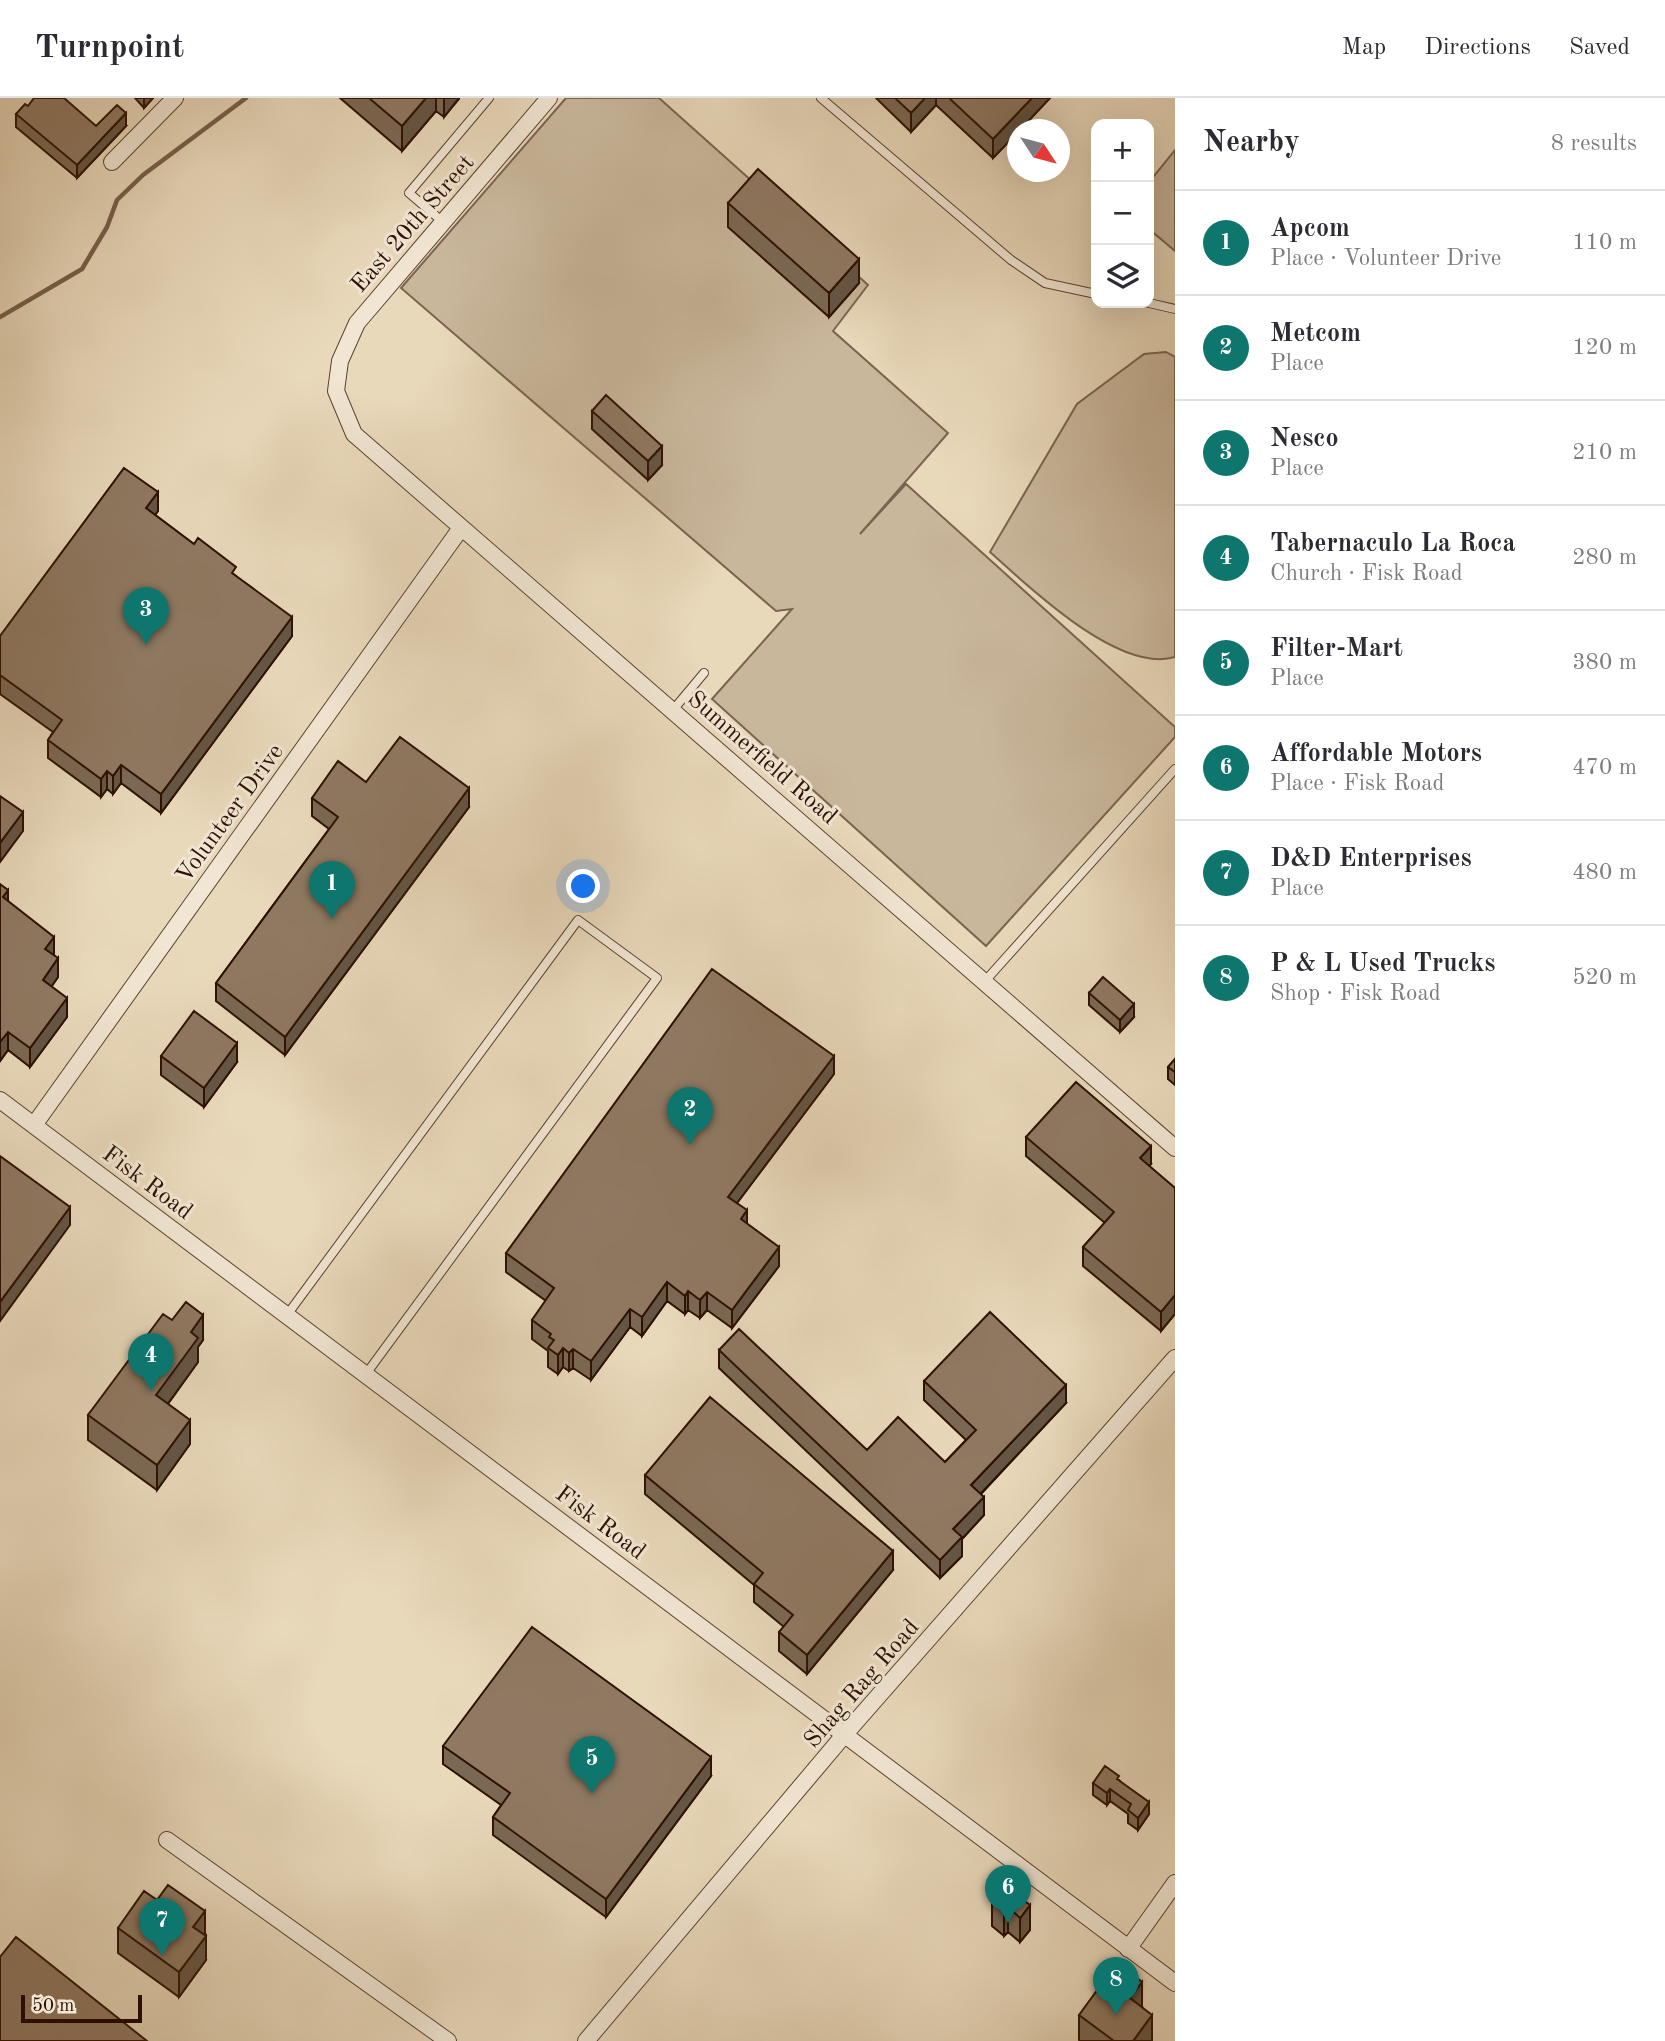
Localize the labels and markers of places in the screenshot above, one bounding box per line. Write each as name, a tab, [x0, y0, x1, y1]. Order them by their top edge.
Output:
pin: 3	[123, 587, 169, 645]
pin: 1	[309, 861, 355, 919]
pin: 2	[667, 1087, 713, 1145]
pin: 4	[128, 1333, 174, 1391]
pin: 5	[569, 1736, 615, 1794]
pin: 6	[985, 1865, 1031, 1923]
pin: 7	[139, 1898, 185, 1956]
pin: 8	[1093, 1957, 1139, 2015]

